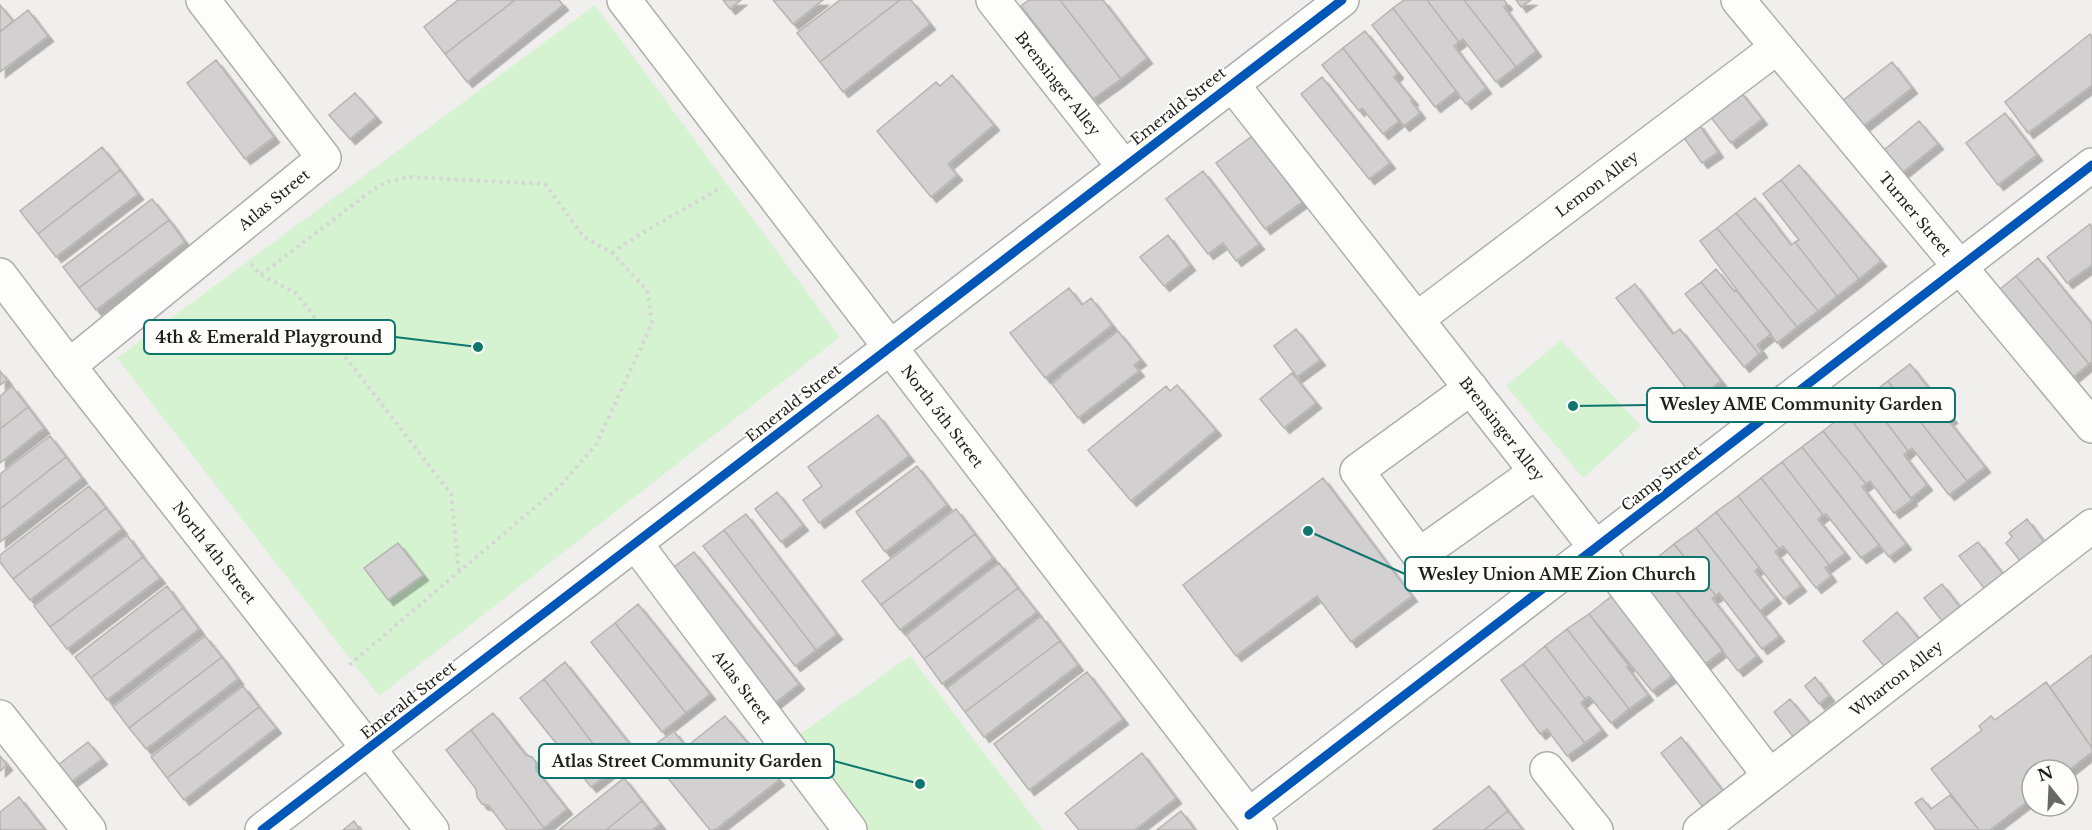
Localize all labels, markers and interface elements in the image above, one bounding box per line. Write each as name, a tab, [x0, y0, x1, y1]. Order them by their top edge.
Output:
street label: Brensinger Alley	[1012, 28, 1105, 140]
street label: Emerald Street	[1127, 63, 1230, 149]
street label: Lemon Alley	[1551, 146, 1642, 221]
street label: Atlas Street	[233, 164, 313, 235]
street label: Turner Street	[1875, 168, 1956, 260]
callout: 4th & Emerald Playground	[144, 320, 395, 354]
text: 4th & Emerald Playground	[156, 327, 382, 347]
street label: Emerald Street	[742, 360, 845, 446]
street label: North 5th Street	[897, 361, 988, 471]
street label: Brensinger Alley	[1456, 373, 1549, 485]
callout: Wesley AME Community Garden	[1647, 388, 1955, 422]
text: Wesley AME Community Garden	[1659, 394, 1943, 414]
street label: Camp Street	[1617, 441, 1705, 515]
street label: North 4th Street	[169, 498, 261, 608]
callout: Wesley Union AME Zion Church	[1405, 557, 1709, 591]
text: Wesley Union AME Zion Church	[1417, 564, 1697, 584]
street label: Wharton Alley	[1845, 636, 1947, 721]
street label: Atlas Street	[708, 645, 776, 727]
street label: Emerald Street	[357, 657, 460, 743]
callout: Atlas Street Community Garden	[539, 744, 834, 778]
text: Atlas Street Community Garden	[551, 751, 823, 771]
north arrow	[2020, 758, 2080, 818]
text: N	[2035, 762, 2056, 786]

